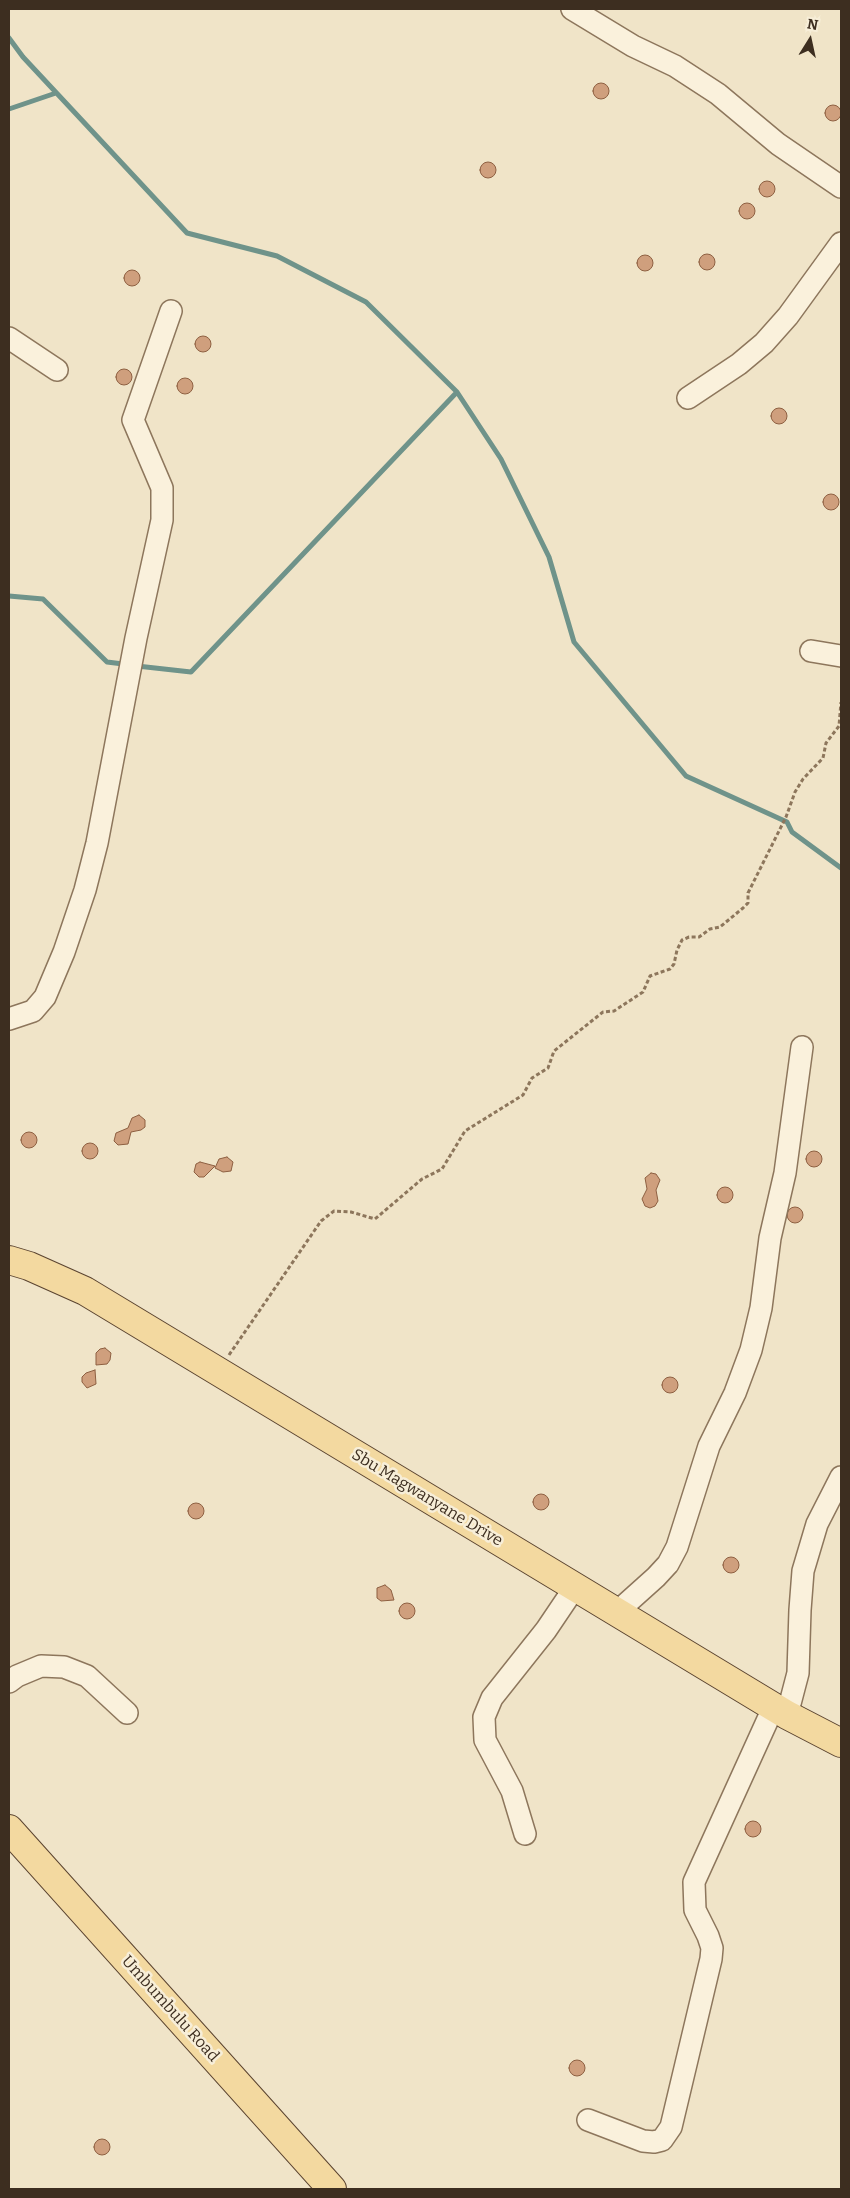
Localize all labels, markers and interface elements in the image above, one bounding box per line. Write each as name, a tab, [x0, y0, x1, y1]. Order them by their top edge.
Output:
north arrow	[785, 15, 835, 65]
text: N	[806, 15, 819, 34]
street label: Sbu Magwanyane Drive	[348, 1445, 506, 1551]
street label: Umbumbulu Road	[117, 1952, 223, 2066]

